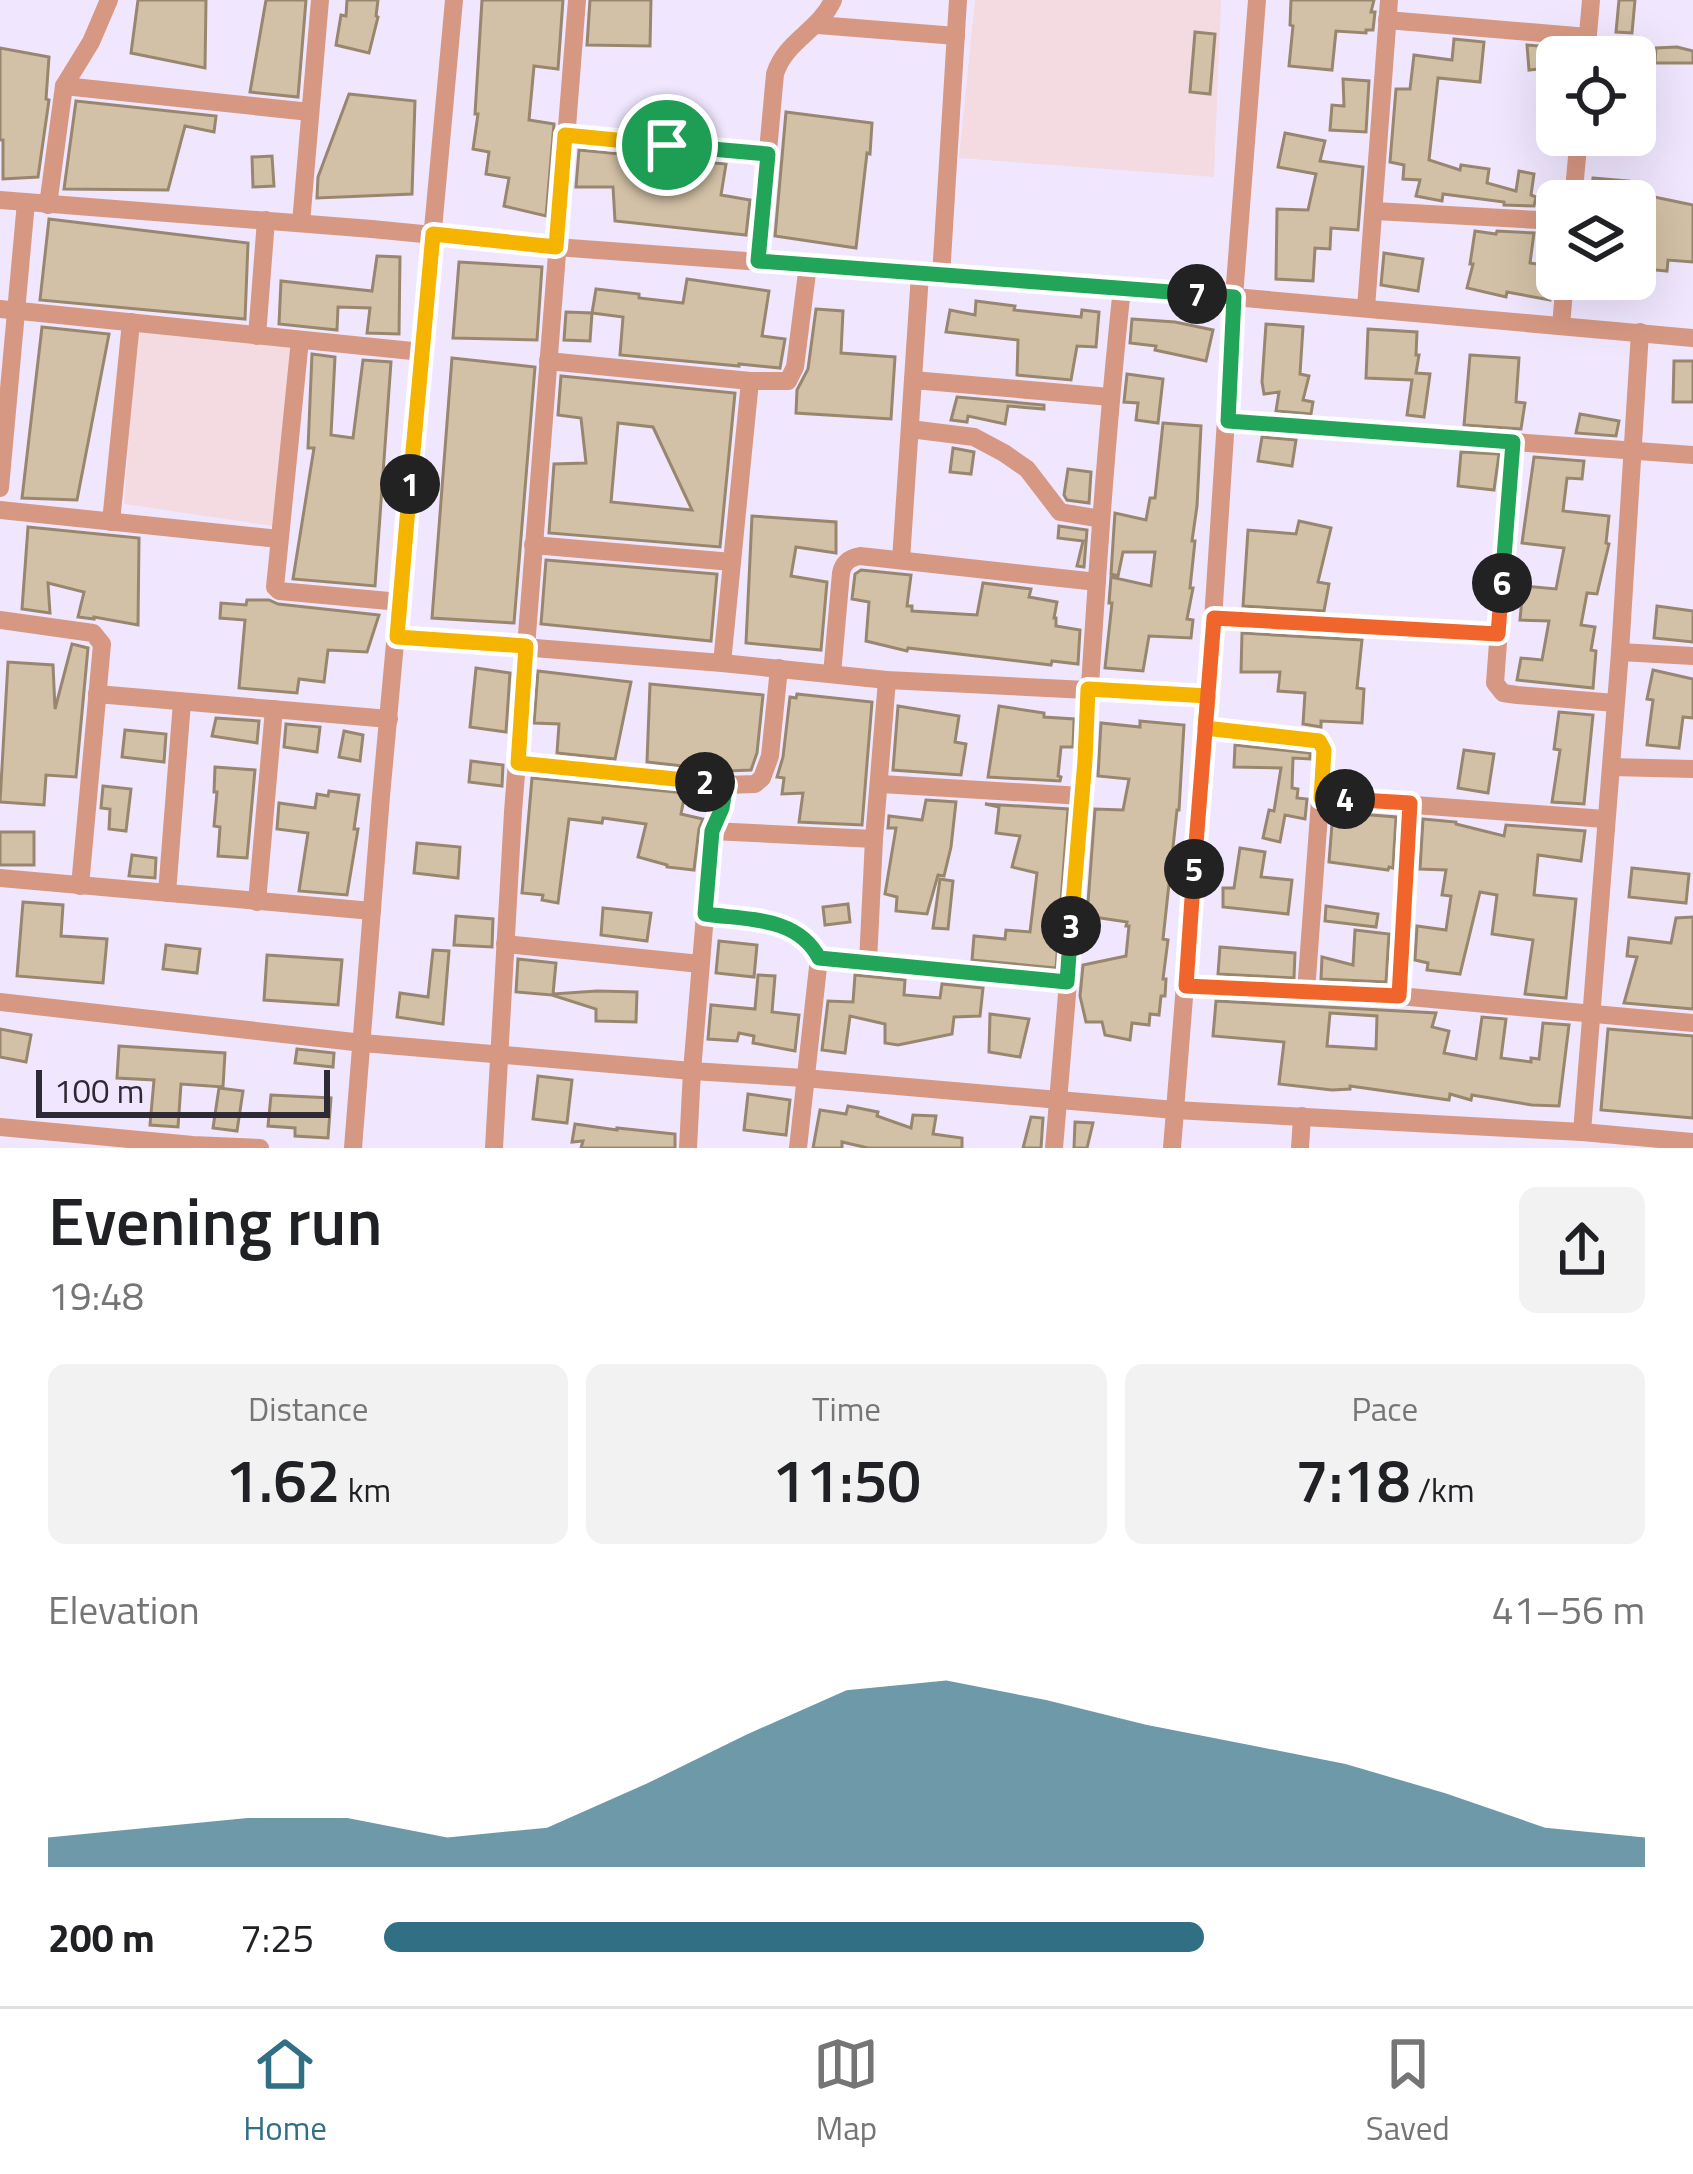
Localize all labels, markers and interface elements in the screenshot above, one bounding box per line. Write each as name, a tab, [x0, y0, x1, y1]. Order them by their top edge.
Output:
map controls	[1536, 36, 1656, 300]
button: locate	[1536, 36, 1656, 156]
pin	[616, 94, 718, 196]
icon: arrive	[634, 112, 700, 178]
button: layers	[1536, 180, 1656, 300]
pin: 7	[1167, 264, 1227, 324]
text: 7	[1188, 269, 1206, 319]
pin: 1	[380, 454, 440, 514]
text: 1	[401, 459, 419, 509]
pin: 6	[1472, 553, 1532, 613]
text: 6	[1493, 558, 1511, 608]
pin: 2	[675, 752, 735, 812]
text: 2	[696, 757, 714, 807]
pin: 4	[1315, 769, 1375, 829]
text: 4	[1336, 774, 1354, 824]
pin: 5	[1164, 839, 1224, 899]
text: 5	[1185, 844, 1203, 894]
pin: 3	[1041, 896, 1101, 956]
text: 3	[1062, 901, 1080, 951]
scale bar	[36, 1064, 330, 1117]
text: 100 m	[54, 1066, 144, 1116]
text: Evening run	[48, 1170, 382, 1271]
button: share	[1519, 1187, 1645, 1313]
text: 19:48	[48, 1266, 144, 1325]
text: Distance	[248, 1384, 368, 1434]
text: Time	[812, 1384, 881, 1434]
text: Pace	[1351, 1384, 1418, 1434]
text: 1.62	[225, 1434, 340, 1525]
text: 11:50	[772, 1434, 921, 1525]
text: 7:18	[1295, 1434, 1410, 1525]
text: km	[340, 1465, 391, 1515]
text: /km	[1410, 1465, 1475, 1515]
text: Elevation	[48, 1580, 200, 1639]
text: 41–56 m	[1492, 1580, 1645, 1639]
text: 200 m	[48, 1908, 155, 1967]
text: 7:25	[240, 1908, 314, 1967]
tab: Home	[243, 2031, 327, 2153]
tab: Map	[813, 2031, 879, 2153]
tab: Saved	[1366, 2031, 1450, 2153]

